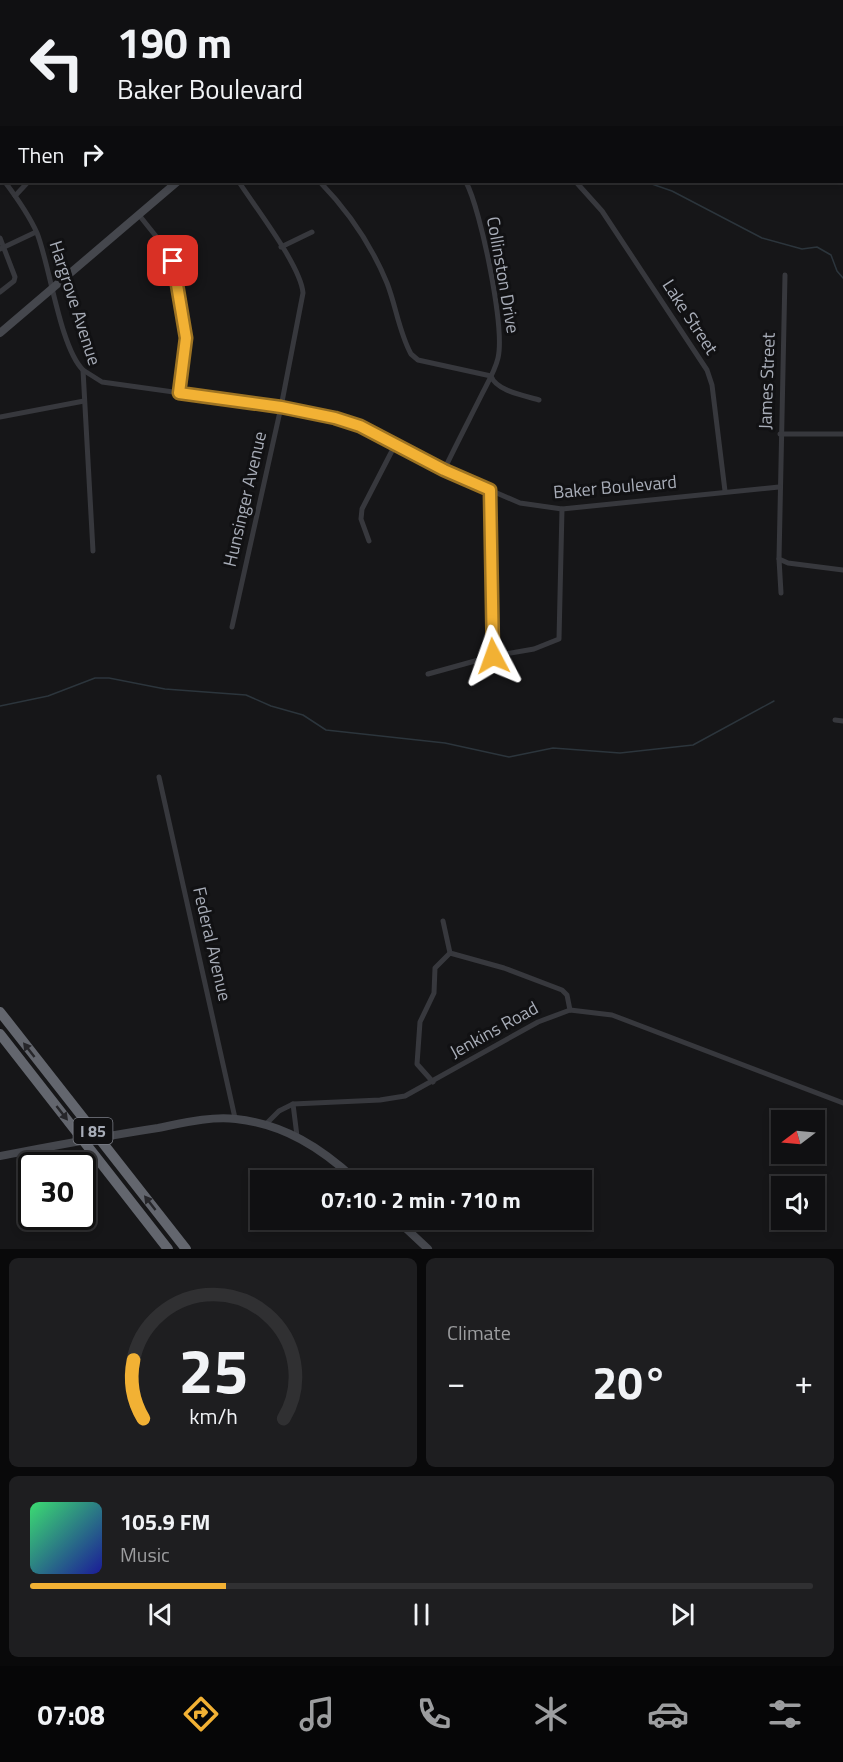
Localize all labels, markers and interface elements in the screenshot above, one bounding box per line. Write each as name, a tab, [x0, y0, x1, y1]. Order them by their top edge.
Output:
text: 190 m	[117, 10, 232, 74]
icon: left	[18, 24, 96, 102]
text: Baker Boulevard	[117, 68, 303, 109]
text: Then	[18, 138, 64, 172]
icon: right	[76, 138, 109, 171]
street label: Collinston Drive	[480, 214, 527, 335]
pin	[147, 235, 198, 286]
street label: Hargrove Avenue	[43, 237, 108, 369]
icon: arrive	[156, 244, 189, 277]
street label: Lake Street	[656, 274, 725, 360]
street label: James Street	[751, 331, 782, 430]
street label: Hunsinger Avenue	[216, 429, 273, 569]
street label: Baker Boulevard	[552, 468, 678, 505]
position arrow	[461, 624, 525, 688]
street label: Federal Avenue	[186, 884, 239, 1004]
street label: Jenkins Road	[445, 994, 543, 1065]
one-way arrow	[24, 1042, 36, 1057]
one-way arrow	[56, 1105, 68, 1120]
north arrow	[771, 1110, 825, 1164]
map controls	[771, 1110, 825, 1230]
road number: I 85	[74, 1118, 112, 1144]
speed limit sign: 30	[18, 1152, 96, 1230]
button: sound	[771, 1176, 825, 1230]
text: 07:10 · 2 min · 710 m	[321, 1183, 521, 1217]
one-way arrow	[143, 1195, 156, 1211]
text: Climate	[447, 1317, 511, 1348]
text: 25	[178, 1322, 248, 1417]
text: 20°	[592, 1348, 668, 1416]
text: −	[447, 1357, 465, 1407]
text: +	[795, 1357, 813, 1407]
text: km/h	[189, 1401, 237, 1433]
text: 105.9 FM	[120, 1505, 210, 1539]
text: Music	[120, 1539, 170, 1570]
icon: previous	[144, 1598, 177, 1631]
icon: pause	[405, 1598, 438, 1631]
icon: next	[666, 1598, 699, 1631]
icon: directions	[180, 1693, 222, 1735]
icon: music	[296, 1693, 338, 1735]
icon: phone	[413, 1693, 455, 1735]
icon: climate	[530, 1693, 572, 1735]
icon: car	[647, 1693, 689, 1735]
icon: filters	[764, 1693, 806, 1735]
text: 07:08	[37, 1694, 105, 1735]

